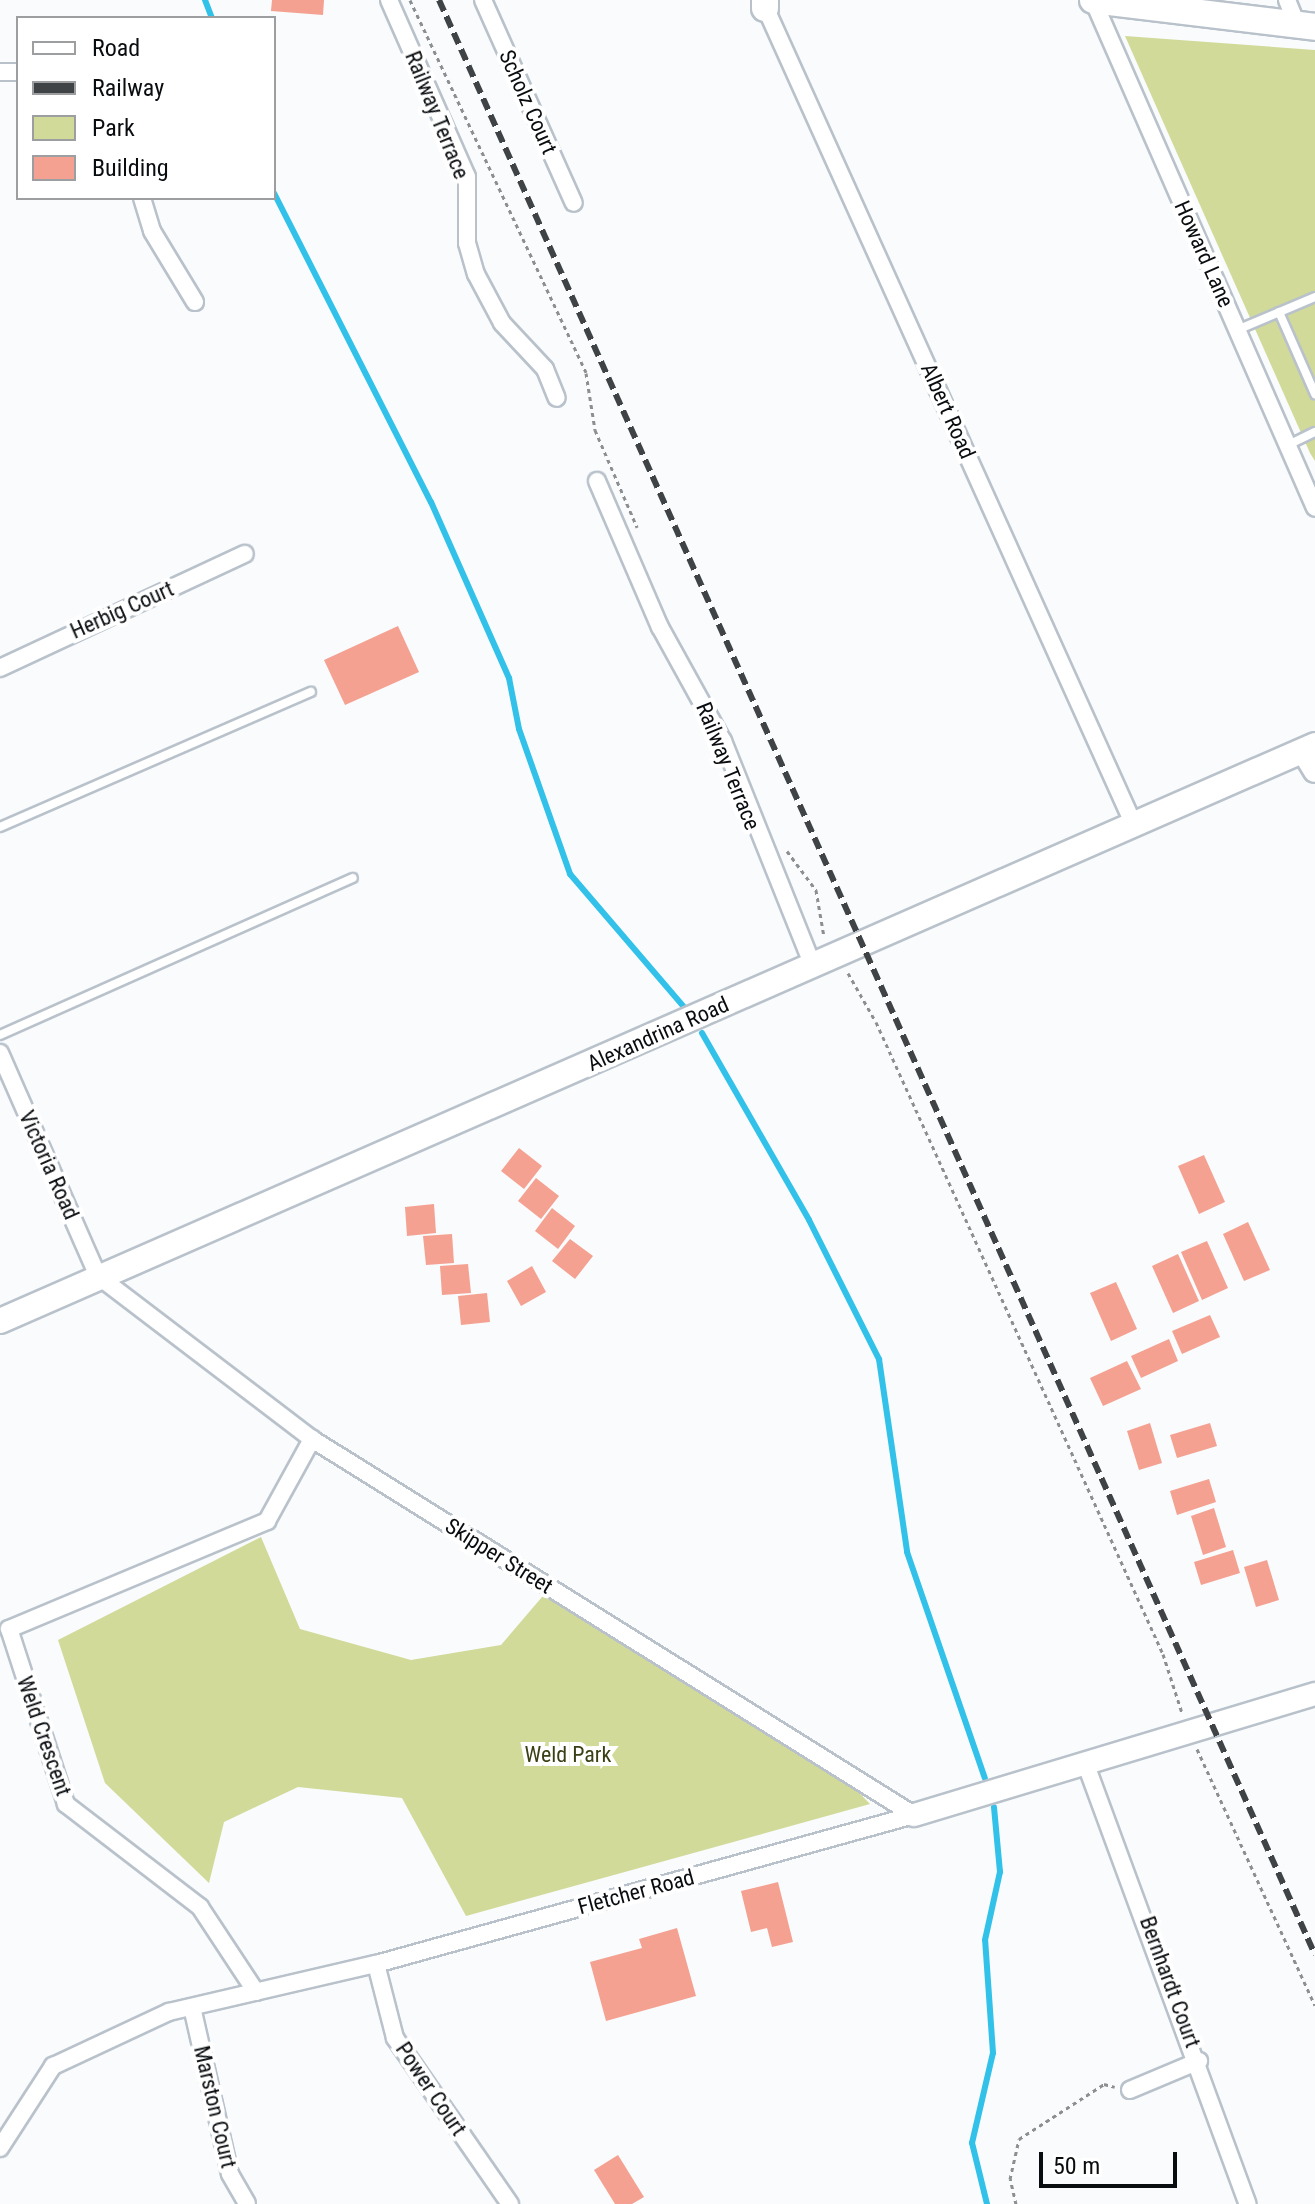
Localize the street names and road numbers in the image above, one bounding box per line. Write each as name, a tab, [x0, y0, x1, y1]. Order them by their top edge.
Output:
street label: Scholz Court	[493, 46, 563, 158]
street label: Railway Terrace	[399, 47, 475, 183]
street label: Howard Lane	[1169, 197, 1239, 311]
street label: Albert Road	[915, 359, 981, 463]
street label: Herbig Court	[66, 575, 178, 645]
street label: Railway Terrace	[690, 698, 766, 834]
street label: Alexandrina Road	[583, 991, 733, 1077]
street label: Victoria Road	[13, 1106, 85, 1224]
street label: Skipper Street	[440, 1513, 558, 1599]
street label: Weld Crescent	[11, 1673, 77, 1799]
street label: Fletcher Road	[575, 1864, 697, 1920]
street label: Bernhardt Court	[1134, 1913, 1206, 2051]
street label: Power Court	[390, 2037, 472, 2141]
street label: Marston Court	[188, 2043, 242, 2171]

